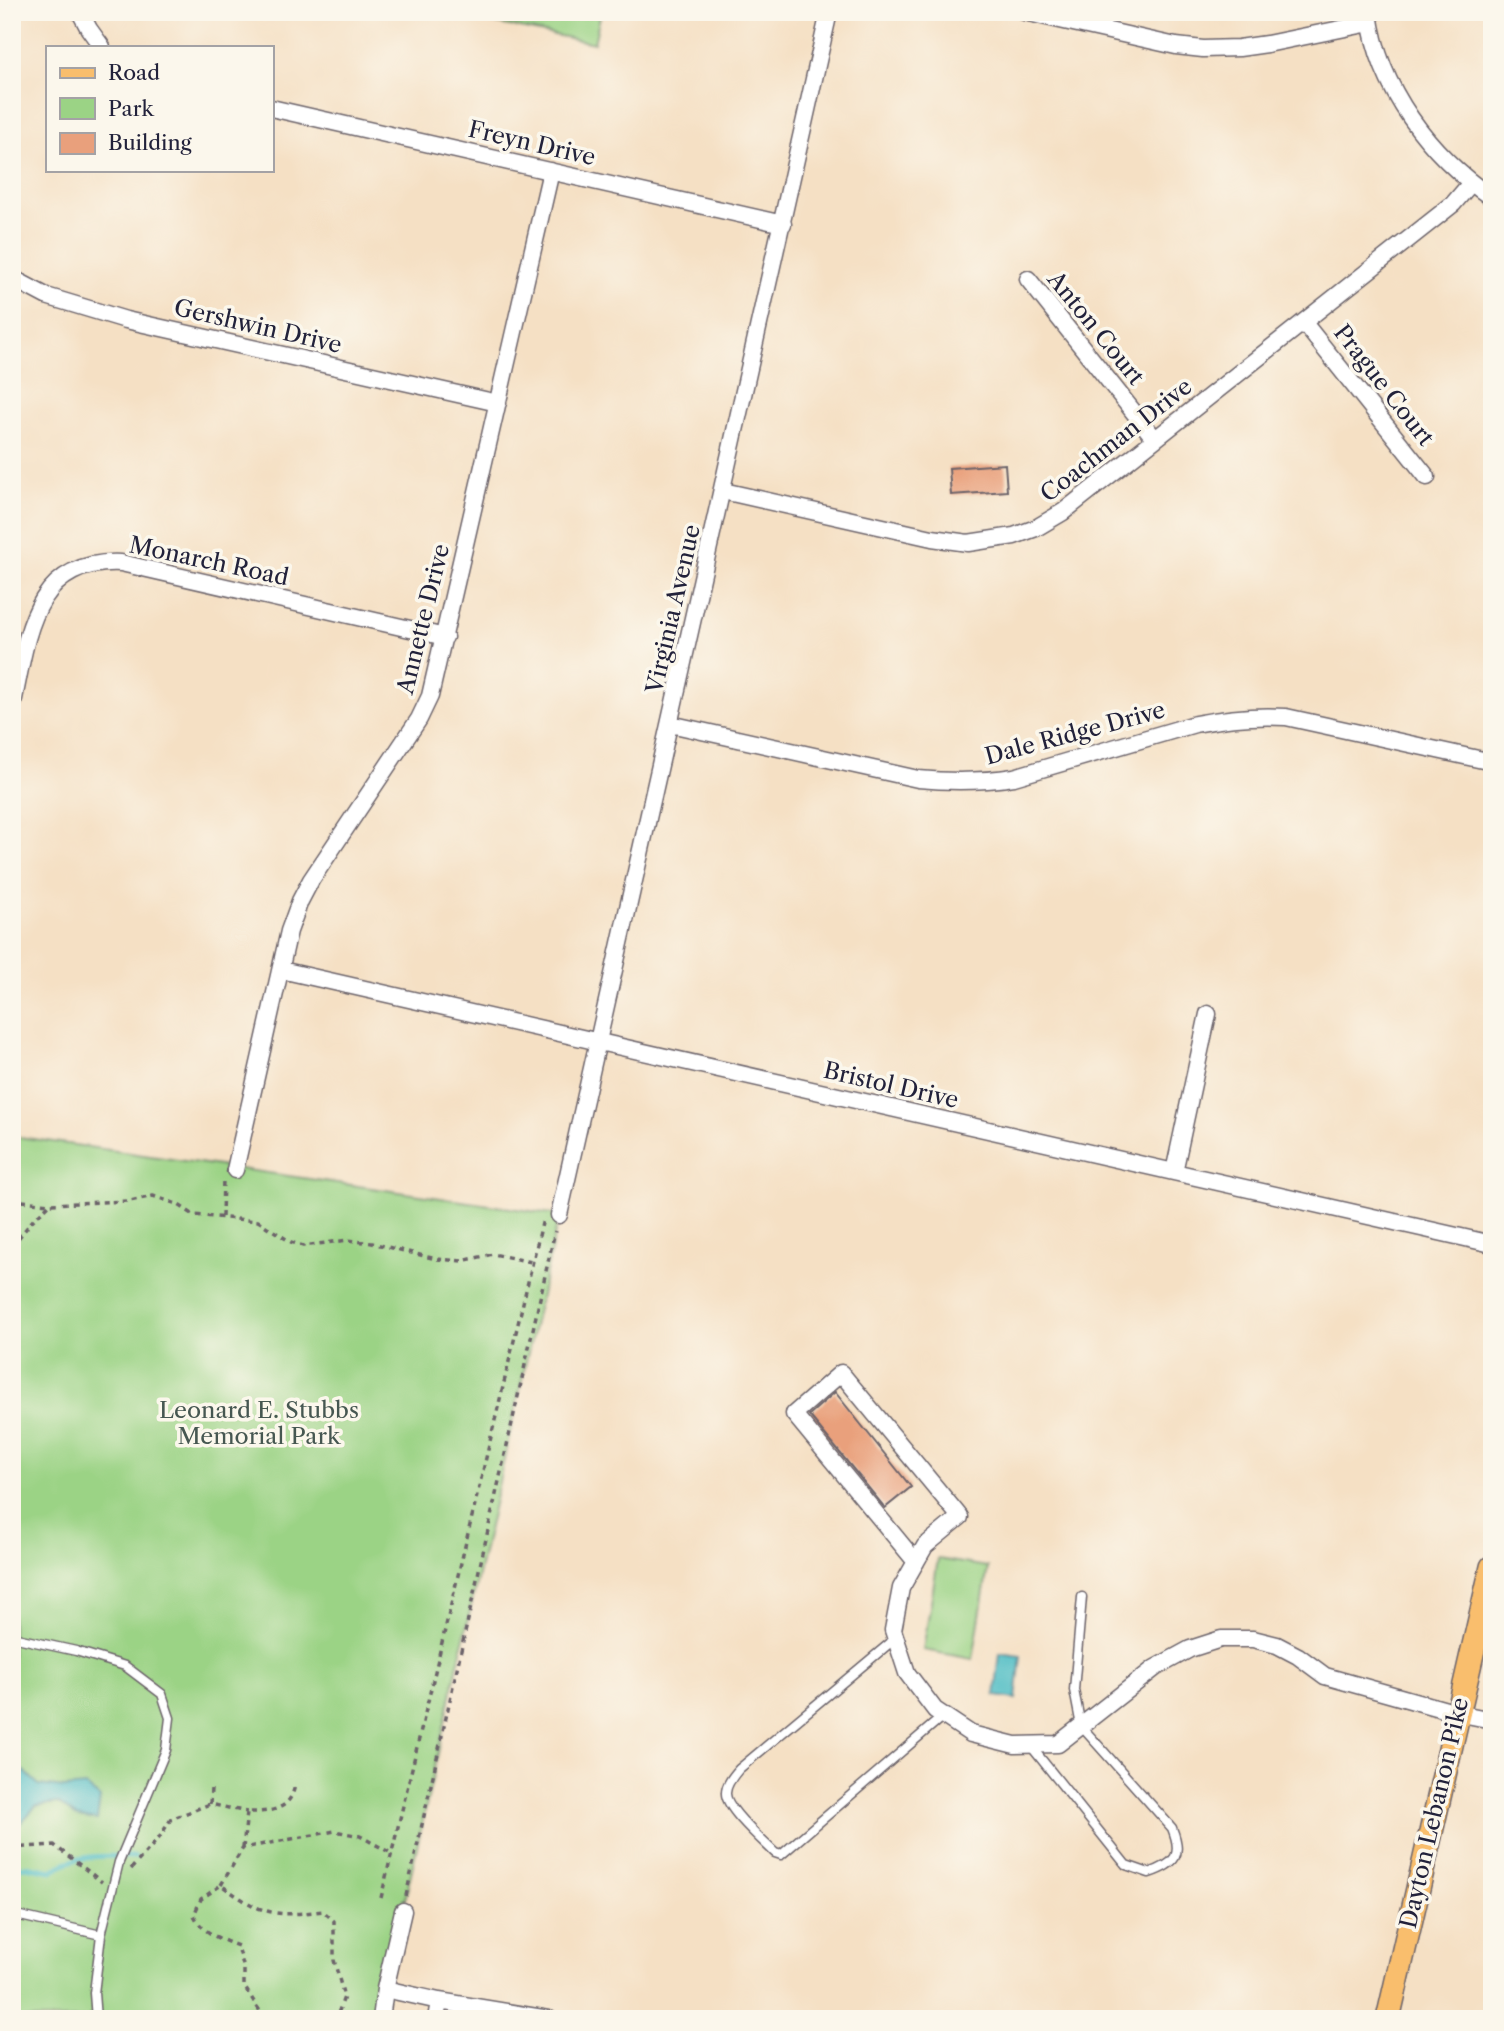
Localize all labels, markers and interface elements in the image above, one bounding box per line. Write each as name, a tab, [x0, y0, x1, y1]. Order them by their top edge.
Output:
legend	[46, 46, 273, 172]
text: Road	[108, 60, 160, 85]
text: Park	[108, 96, 154, 121]
street label: Freyn Drive	[466, 115, 598, 171]
text: Building	[108, 130, 193, 155]
street label: Anton Court	[1041, 265, 1150, 390]
street label: Gershwin Drive	[171, 293, 345, 359]
street label: Prague Court	[1328, 319, 1440, 451]
street label: Coachman Drive	[1035, 372, 1197, 508]
street label: Virginia Avenue	[640, 522, 706, 697]
street label: Monarch Road	[127, 530, 291, 592]
street label: Annette Drive	[391, 541, 455, 698]
street label: Dale Ridge Drive	[982, 696, 1168, 770]
street label: Bristol Drive	[821, 1056, 961, 1114]
park label: Leonard E. Stubbs Memorial Park	[159, 1396, 359, 1450]
street label: Dayton Lebanon Pike	[1394, 1695, 1474, 1931]

